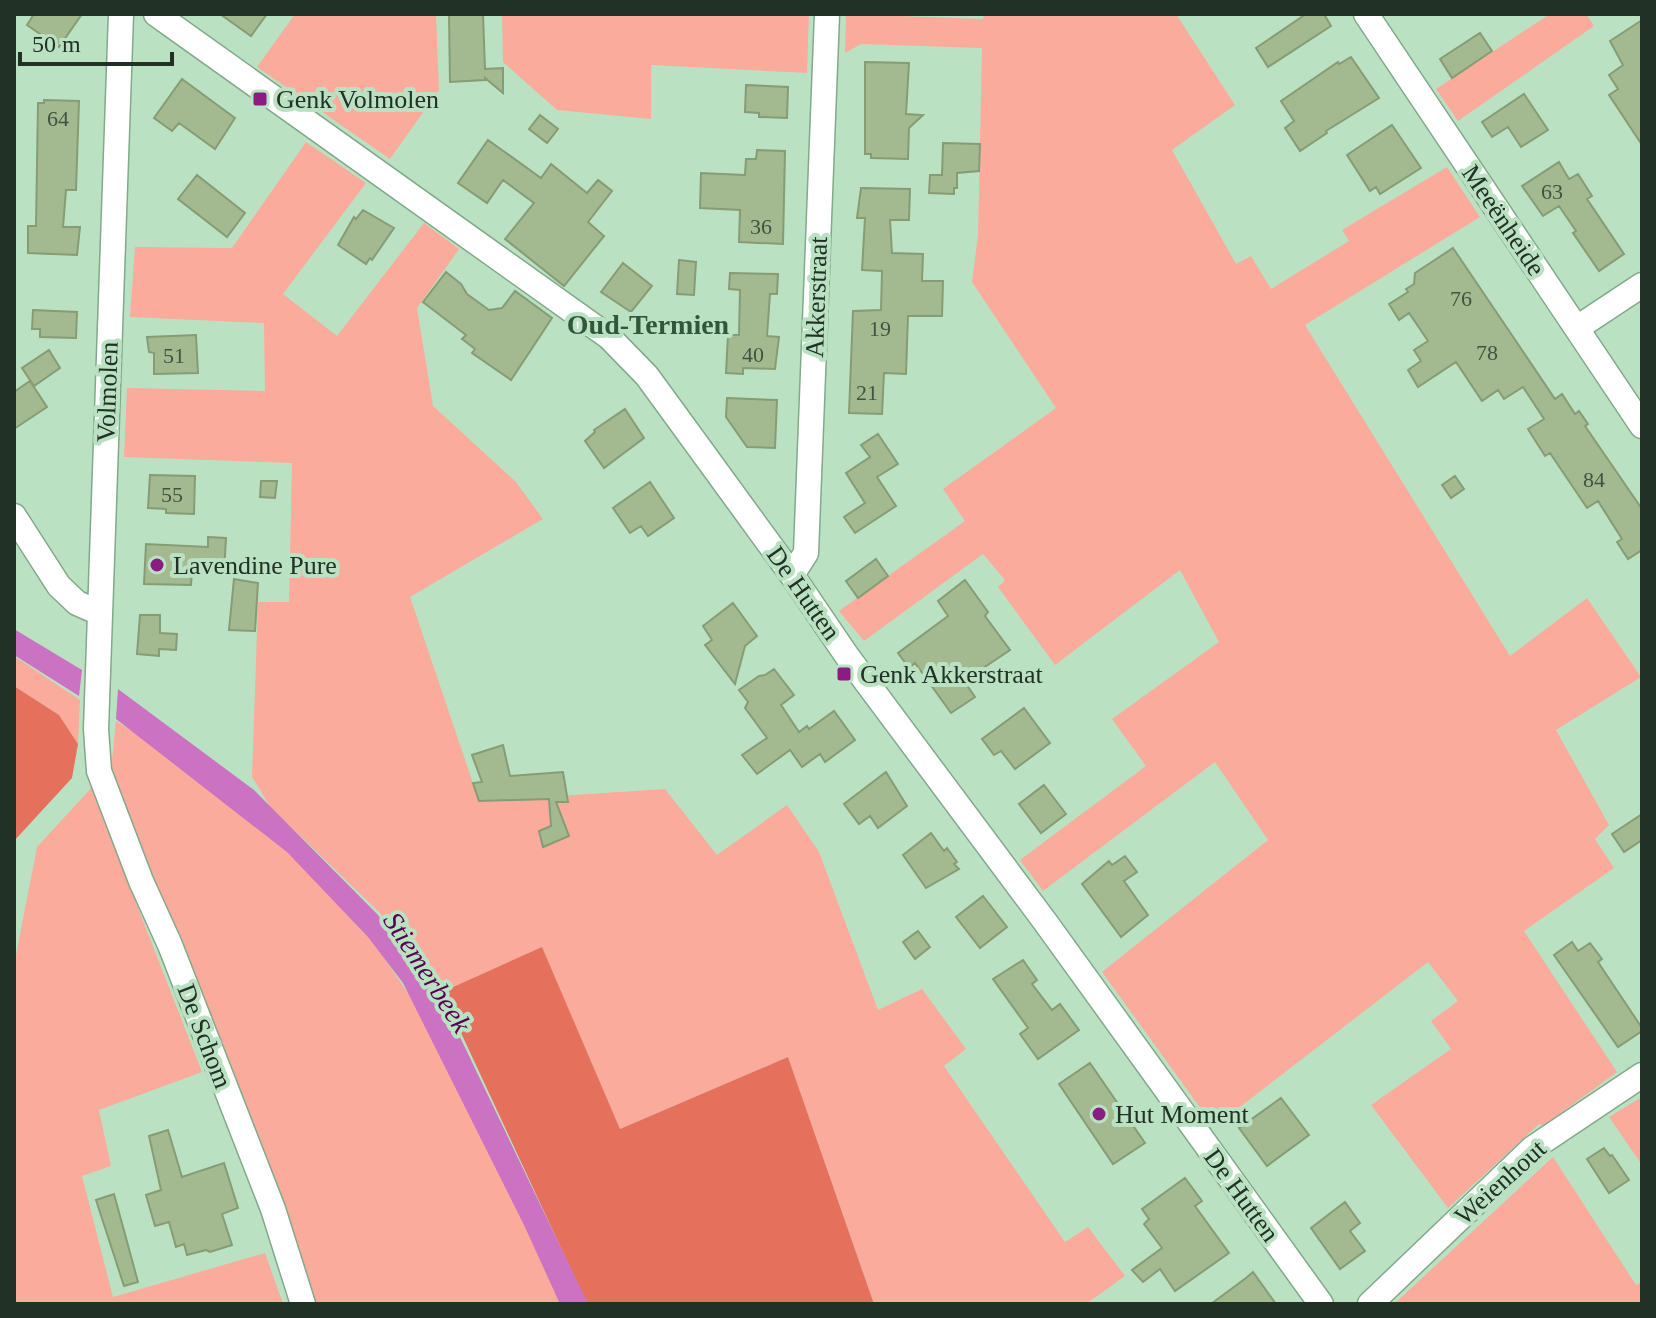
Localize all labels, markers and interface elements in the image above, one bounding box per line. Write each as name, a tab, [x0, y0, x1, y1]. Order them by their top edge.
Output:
scale bar	[20, 16, 172, 66]
text: 50 m	[32, 31, 81, 57]
place label: Genk Volmolen	[276, 85, 439, 114]
marker: Genk Volmolen	[251, 90, 269, 108]
house number: 64	[47, 106, 69, 131]
street label: Meeënheide	[1456, 160, 1551, 281]
house number: 63	[1541, 179, 1563, 204]
house number: 36	[750, 214, 772, 239]
street label: Akkerstraat	[800, 235, 833, 358]
house number: 76	[1450, 286, 1472, 311]
district label: Oud-Termien	[567, 309, 730, 340]
house number: 19	[869, 316, 891, 341]
house number: 78	[1476, 340, 1498, 365]
street label: Volmolen	[91, 341, 124, 443]
house number: 40	[742, 342, 764, 367]
house number: 51	[163, 343, 185, 368]
house number: 21	[856, 380, 878, 405]
house number: 84	[1583, 467, 1605, 492]
house number: 55	[161, 482, 183, 507]
street label: De Hutten	[761, 541, 846, 646]
place label: Lavendine Pure	[173, 551, 337, 580]
marker: Lavendine Pure	[148, 556, 166, 574]
place label: Genk Akkerstraat	[860, 660, 1043, 689]
marker: Genk Akkerstraat	[835, 665, 853, 683]
water label: Stiemerbeek	[377, 906, 478, 1039]
street label: De Schom	[171, 980, 238, 1092]
place label: Hut Moment	[1115, 1100, 1249, 1129]
marker: Hut Moment	[1090, 1105, 1108, 1123]
street label: Weienhout	[1449, 1134, 1552, 1231]
street label: De Hutten	[1198, 1143, 1285, 1247]

